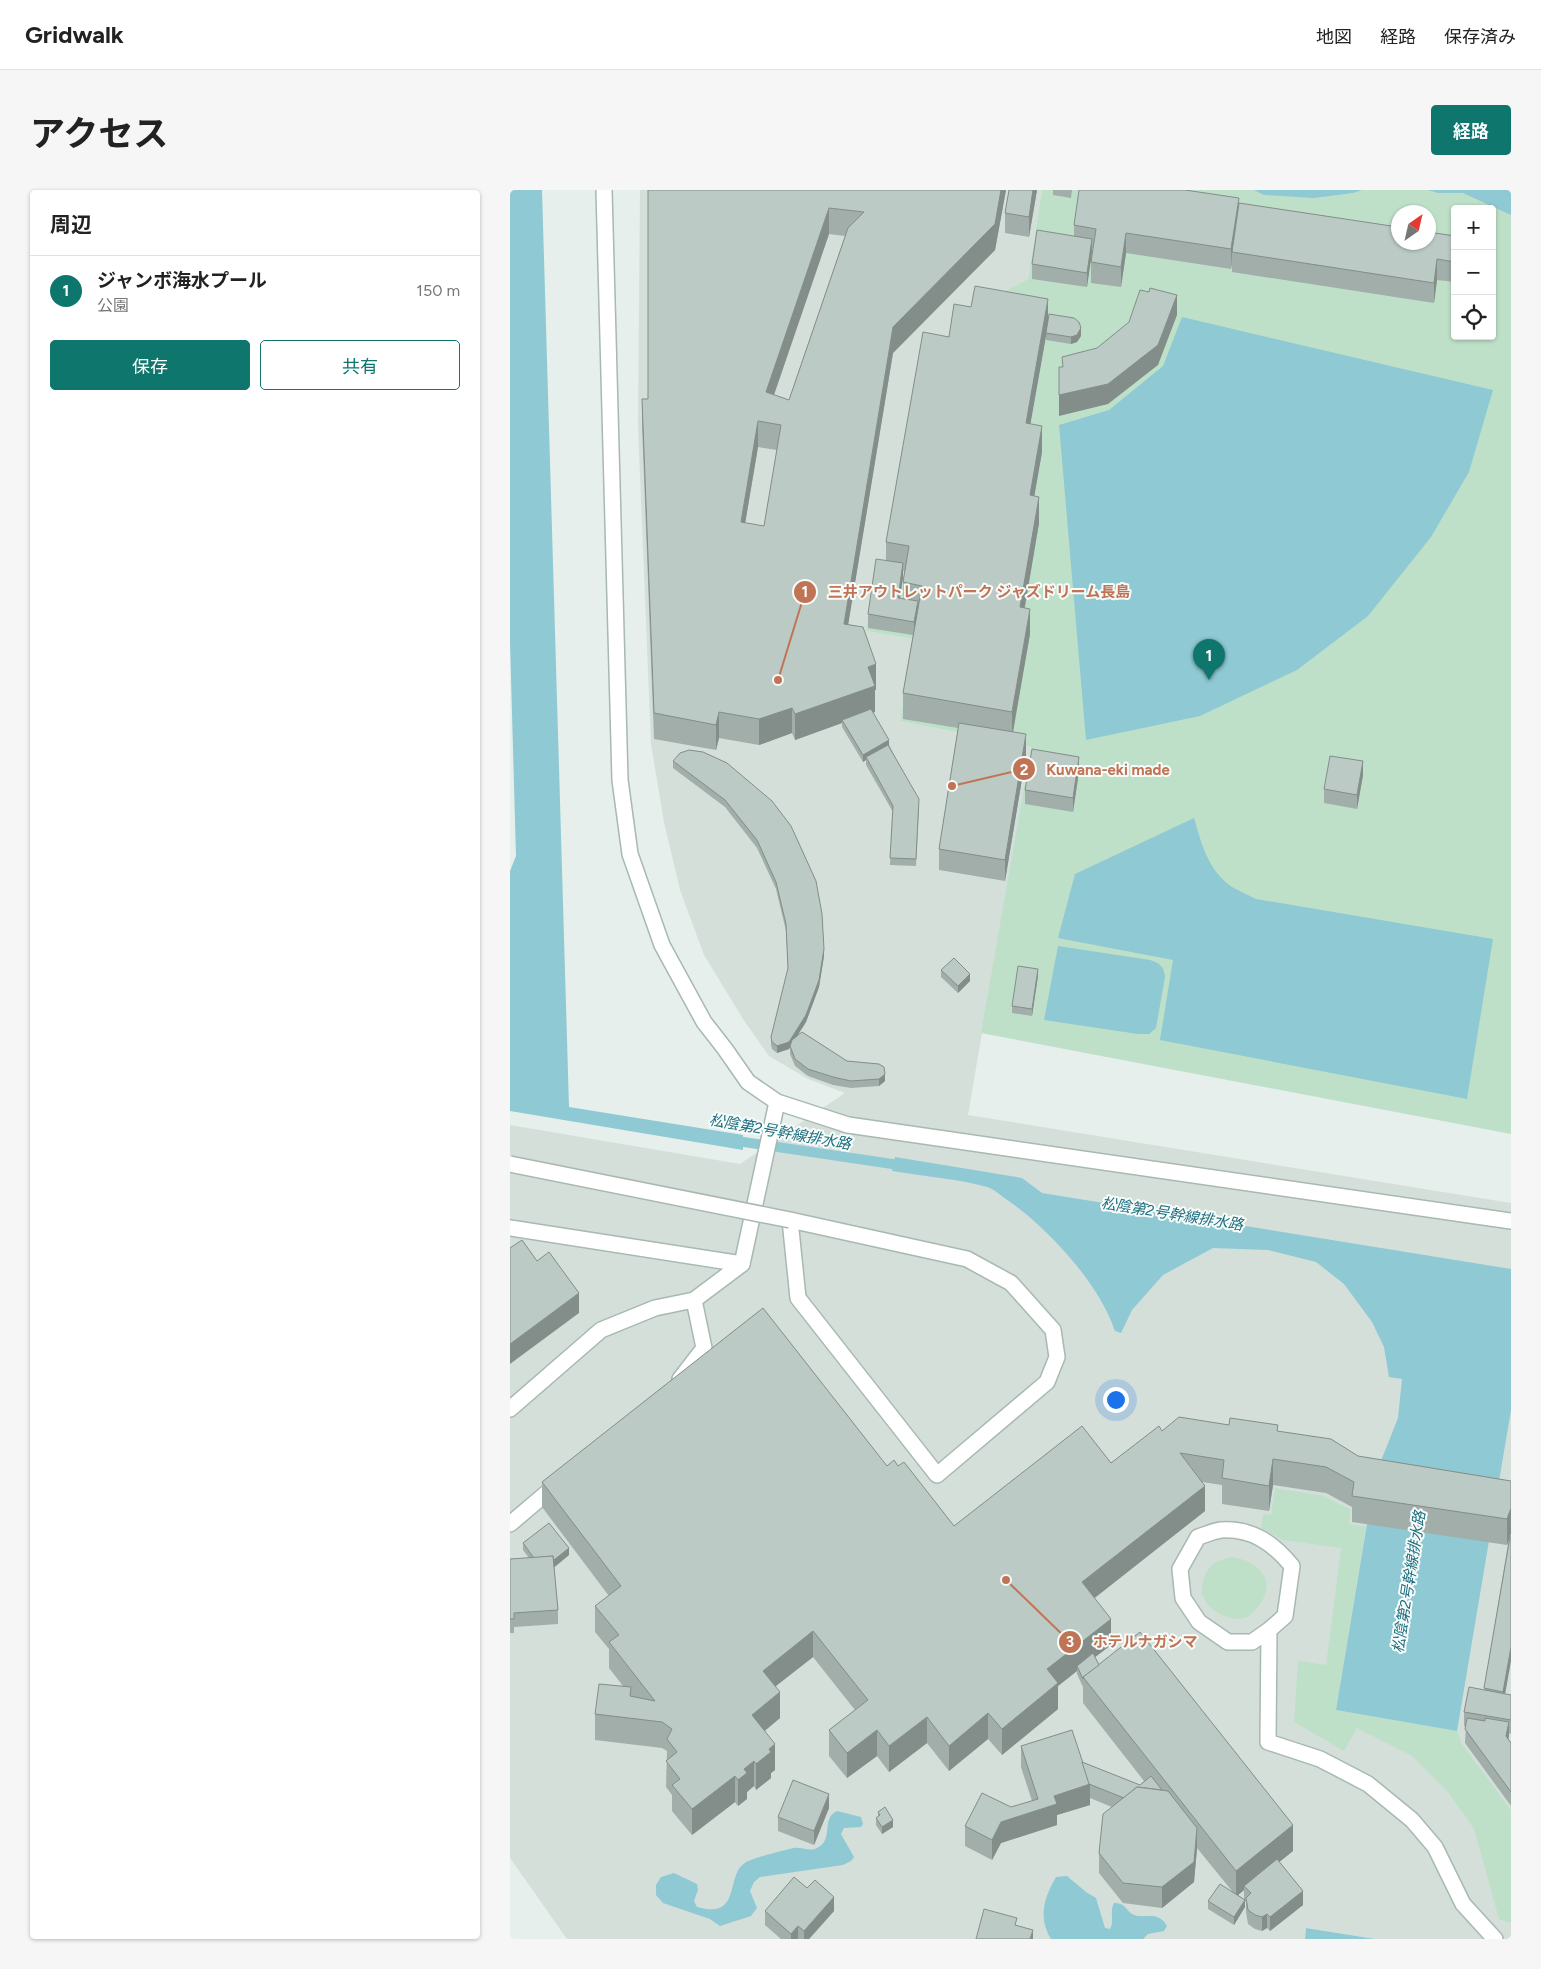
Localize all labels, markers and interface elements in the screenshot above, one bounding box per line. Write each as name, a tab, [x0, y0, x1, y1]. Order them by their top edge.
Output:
text: Gridwalk	[25, 20, 124, 49]
text: 地図	[1316, 26, 1352, 48]
text: 経路	[1380, 26, 1416, 48]
text: 保存済み	[1444, 26, 1516, 48]
button: 経路	[1431, 105, 1511, 155]
text: アクセス	[30, 113, 168, 155]
north arrow	[1391, 205, 1436, 250]
map controls	[1451, 205, 1496, 340]
button: +	[1451, 205, 1496, 250]
text: 周辺	[50, 212, 92, 237]
button: −	[1451, 250, 1496, 295]
text: ジャンボ海水プール	[97, 269, 267, 292]
text: 1	[63, 281, 69, 300]
text: 150 m	[416, 281, 460, 300]
button: locate	[1451, 295, 1496, 340]
text: 公園	[97, 296, 129, 315]
button: 保存	[50, 340, 250, 390]
button: 共有	[260, 340, 460, 390]
callout: 三井アウトレットパーク ジャズドリーム長島	[792, 577, 1141, 607]
text: 1	[802, 583, 808, 601]
text: 三井アウトレットパーク ジャズドリーム長島	[828, 583, 1130, 601]
pin: 1	[1193, 639, 1225, 680]
callout: Kuwana-eki made	[1012, 754, 1180, 784]
text: 2	[1020, 761, 1029, 779]
text: Kuwana-eki made	[1046, 761, 1170, 779]
water label: 松陰第2号幹線排水路	[708, 1111, 854, 1154]
water label: 松陰第2号幹線排水路	[1100, 1194, 1246, 1234]
your location	[1103, 1387, 1129, 1413]
water label: 松陰第2号幹線排水路	[1389, 1508, 1429, 1654]
callout: ホテルナガシマ	[1058, 1627, 1208, 1657]
text: 3	[1066, 1633, 1074, 1651]
text: ホテルナガシマ	[1092, 1633, 1198, 1651]

